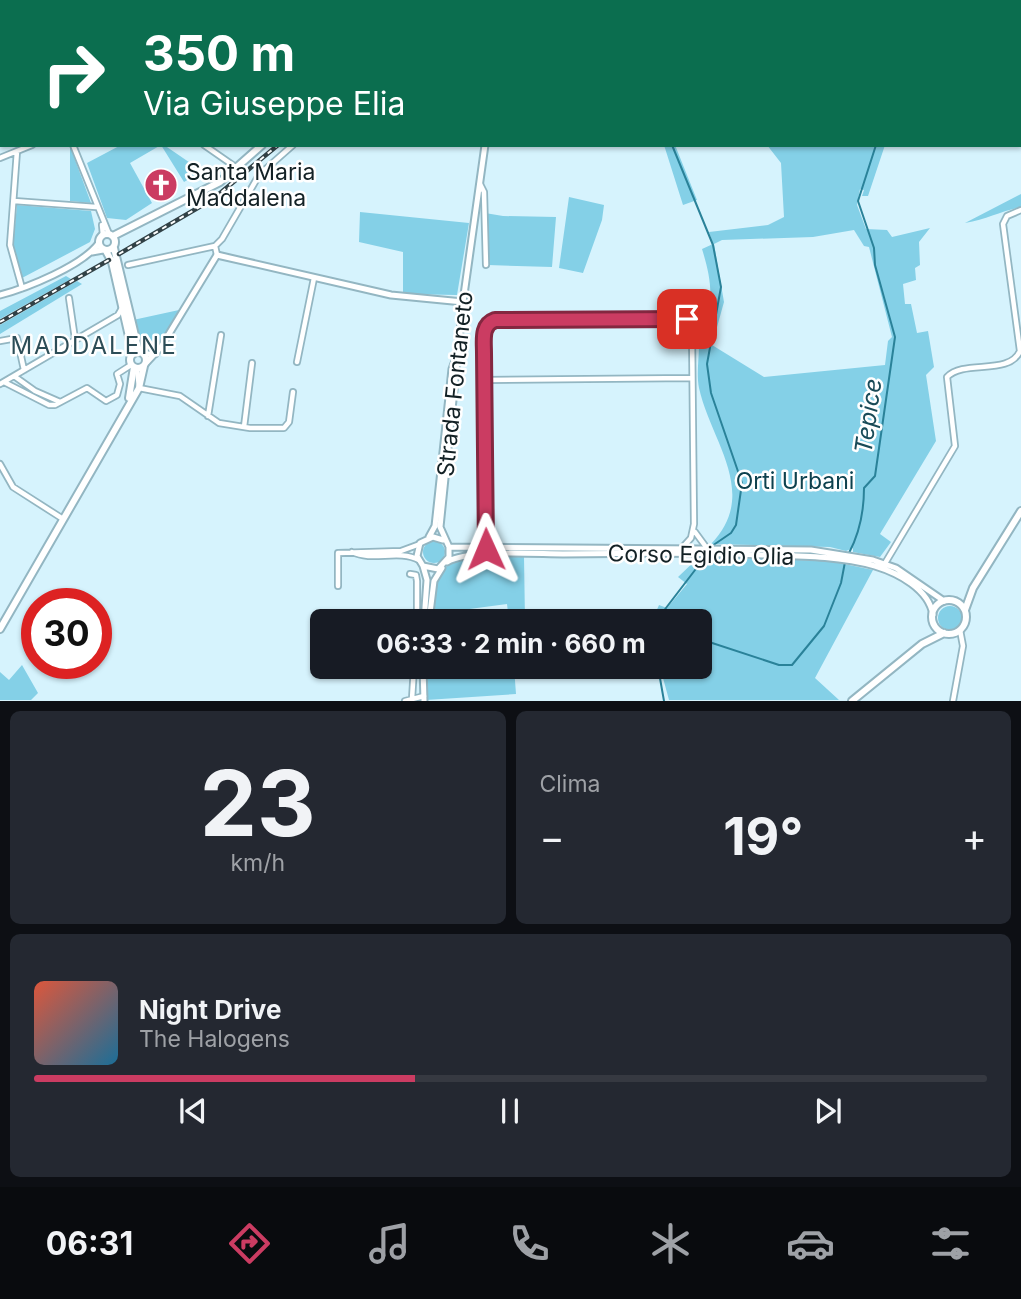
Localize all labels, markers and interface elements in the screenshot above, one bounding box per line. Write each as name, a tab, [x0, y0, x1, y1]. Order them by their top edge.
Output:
text: 350 m	[143, 24, 295, 83]
icon: right	[28, 28, 119, 119]
text: Via Giuseppe Elia	[143, 84, 405, 123]
place label: Santa Maria Maddalena	[186, 158, 315, 212]
church icon: Santa Maria Maddalena	[142, 166, 180, 204]
pin	[657, 289, 717, 349]
street label: Strada Fontaneto	[431, 290, 479, 478]
icon: arrive	[668, 300, 706, 338]
district label: MADDALENE	[10, 331, 178, 360]
water label: Tepice	[848, 377, 888, 455]
park label: Orti Urbani	[736, 467, 854, 495]
position arrow	[449, 512, 523, 586]
street label: Corso Egidio Olia	[607, 539, 795, 571]
speed limit sign: 30	[21, 588, 112, 679]
text: 06:33 · 2 min · 660 m	[376, 628, 646, 659]
text: 23	[200, 748, 316, 858]
text: Clima	[540, 770, 601, 798]
text: 19°	[723, 805, 803, 868]
text: −	[540, 814, 565, 860]
text: +	[962, 814, 987, 860]
text: km/h	[230, 849, 285, 877]
text: Night Drive	[139, 994, 281, 1025]
text: The Halogens	[139, 1025, 290, 1053]
icon: previous	[174, 1092, 212, 1130]
icon: pause	[491, 1092, 529, 1130]
icon: next	[809, 1092, 847, 1130]
icon: directions	[225, 1219, 274, 1268]
icon: music	[365, 1219, 414, 1268]
icon: phone	[505, 1219, 554, 1268]
icon: climate	[646, 1219, 695, 1268]
icon: car	[786, 1219, 835, 1268]
icon: filters	[926, 1219, 975, 1268]
text: 06:31	[46, 1224, 133, 1263]

